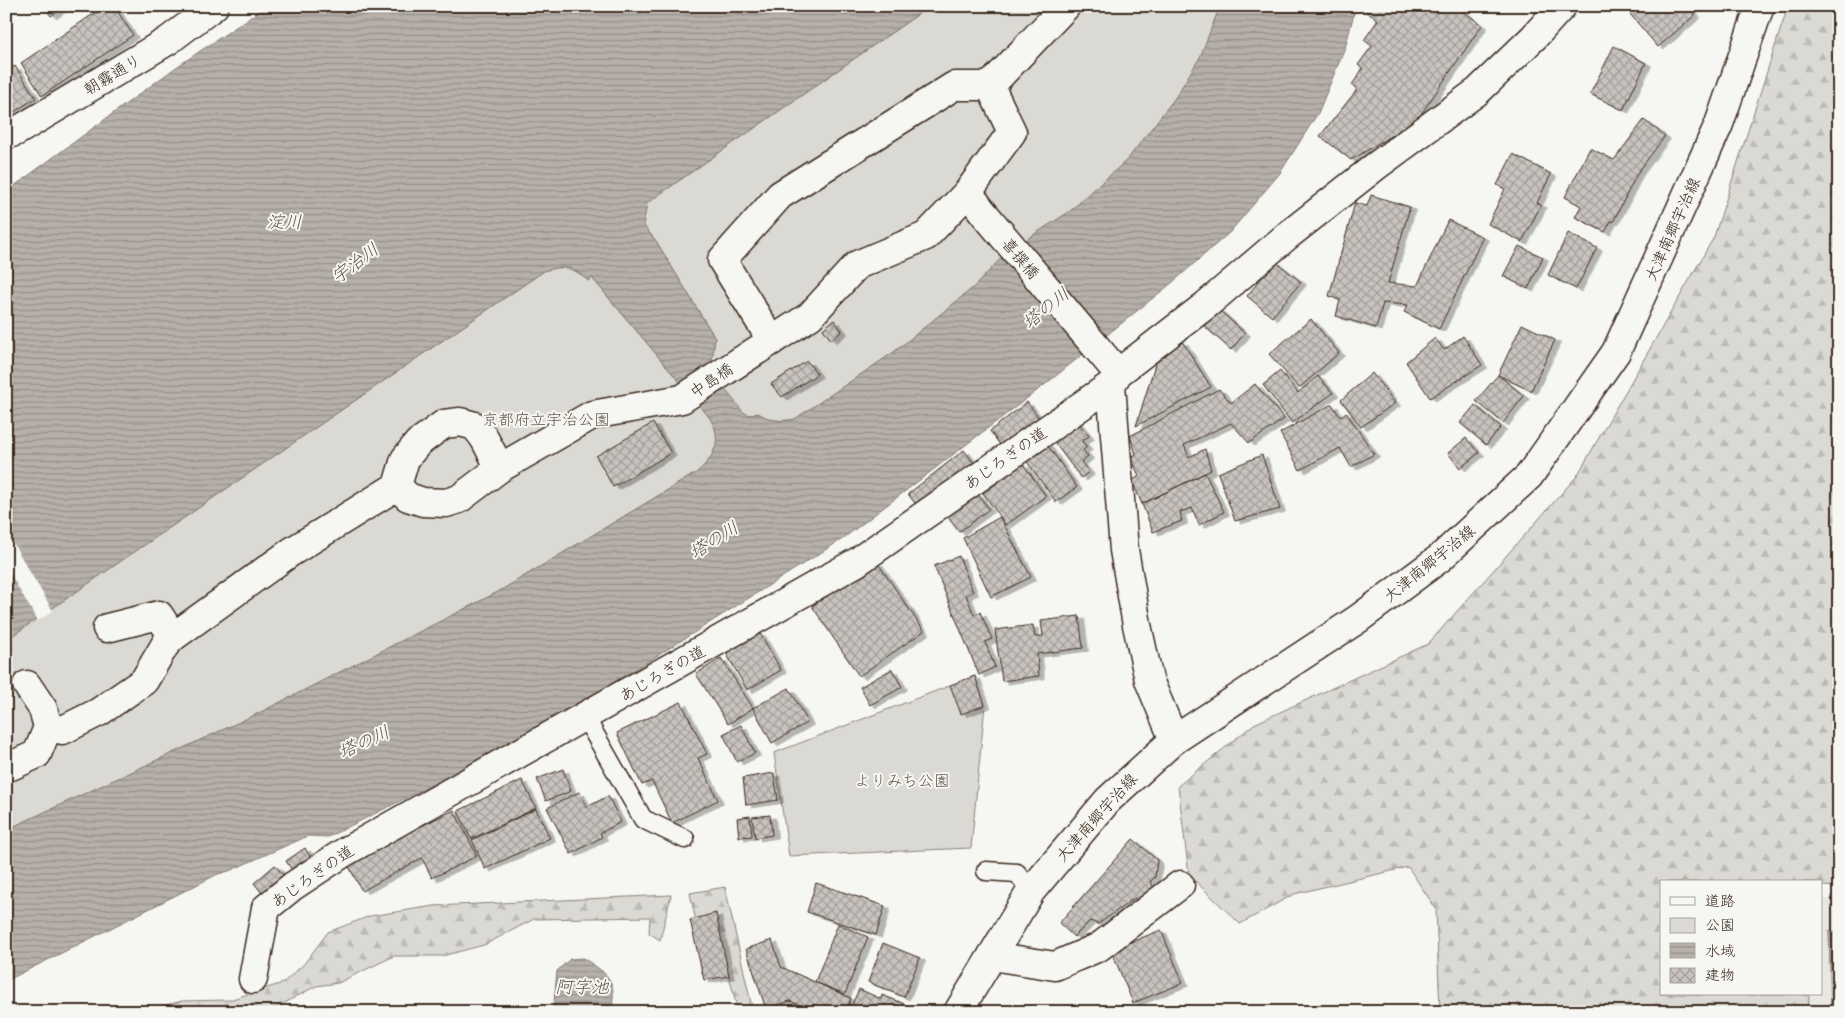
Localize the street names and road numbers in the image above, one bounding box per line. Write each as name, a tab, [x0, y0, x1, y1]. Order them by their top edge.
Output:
street label: 朝霧通り	[79, 49, 147, 102]
street label: 大津南郷宇治線	[1640, 174, 1708, 286]
street label: 喜撰橋	[995, 233, 1044, 285]
street label: 中島橋	[686, 358, 739, 405]
street label: あじろぎの道	[960, 422, 1052, 497]
street label: 大津南郷宇治線	[1379, 520, 1481, 609]
street label: あじろぎの道	[615, 640, 711, 709]
street label: 大津南郷宇治線	[1051, 769, 1144, 868]
street label: あじろぎの道	[267, 840, 359, 915]

